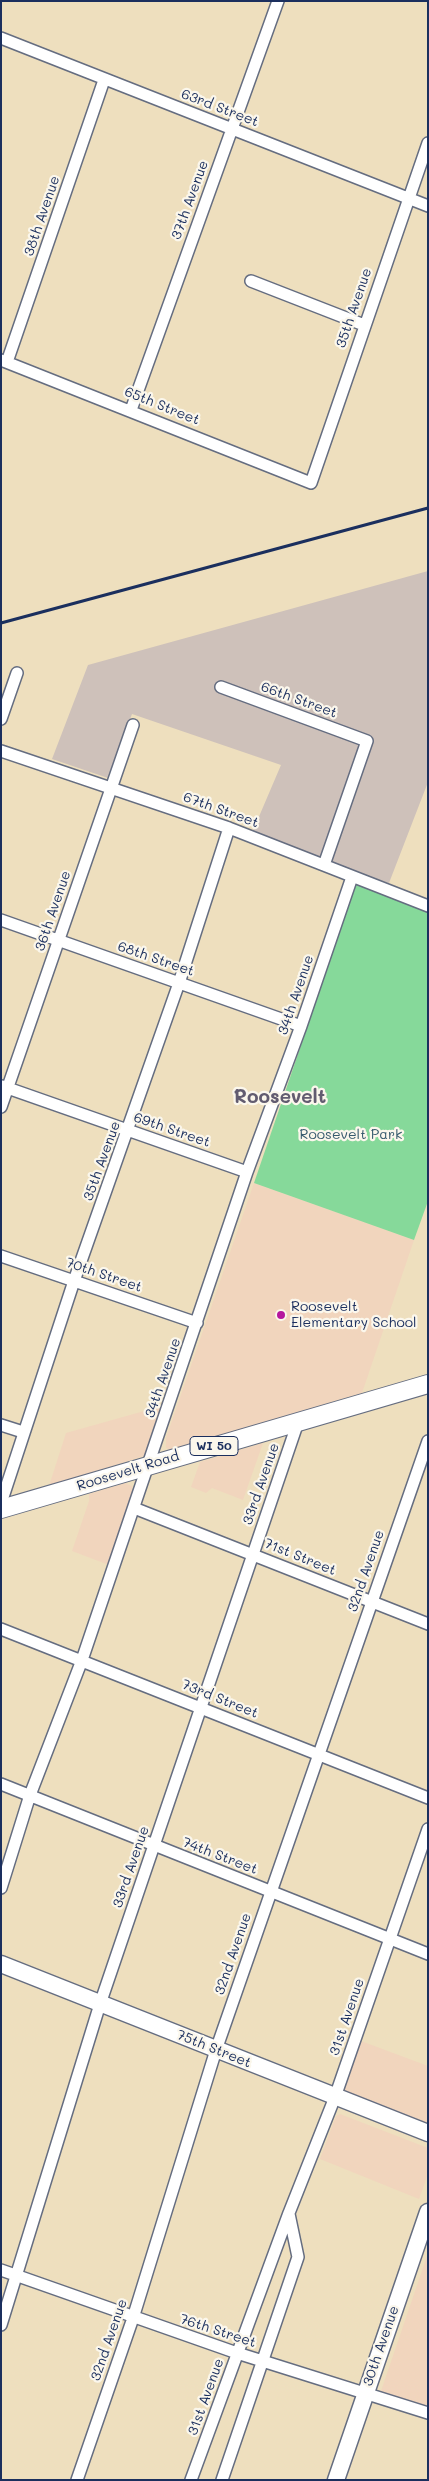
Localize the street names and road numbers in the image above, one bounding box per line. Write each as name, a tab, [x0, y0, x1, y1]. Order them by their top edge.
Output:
street label: 63rd Street	[179, 86, 261, 130]
street label: 37th Avenue	[168, 158, 212, 242]
street label: 38th Avenue	[20, 174, 64, 258]
street label: 35th Avenue	[332, 266, 376, 350]
street label: 65th Street	[122, 383, 202, 429]
street label: 66th Street	[259, 678, 339, 722]
street label: 67th Street	[181, 789, 261, 831]
street label: 36th Avenue	[31, 869, 75, 953]
street label: 68th Street	[115, 938, 197, 980]
street label: 34th Avenue	[274, 953, 318, 1037]
street label: 69th Street	[132, 1109, 212, 1151]
street label: 35th Avenue	[80, 1119, 124, 1203]
street label: 70th Street	[64, 1254, 144, 1296]
street label: 34th Avenue	[141, 1336, 185, 1420]
road number: WI 50	[190, 1436, 238, 1455]
street label: 33rd Avenue	[239, 1441, 283, 1527]
street label: Roosevelt Road	[75, 1447, 181, 1495]
street label: 32nd Avenue	[344, 1528, 388, 1614]
street label: 71st Street	[262, 1535, 338, 1579]
street label: 73rd Street	[179, 1676, 261, 1722]
street label: 33rd Avenue	[109, 1824, 153, 1910]
street label: 74th Street	[180, 1834, 260, 1878]
street label: 32nd Avenue	[211, 1911, 255, 1997]
street label: 31st Avenue	[326, 1976, 368, 2058]
street label: 75th Street	[174, 2026, 254, 2072]
street label: 32nd Avenue	[87, 2297, 131, 2383]
street label: 30th Avenue	[359, 2304, 403, 2388]
street label: 76th Street	[178, 2311, 258, 2351]
street label: 31st Avenue	[184, 2356, 228, 2438]

